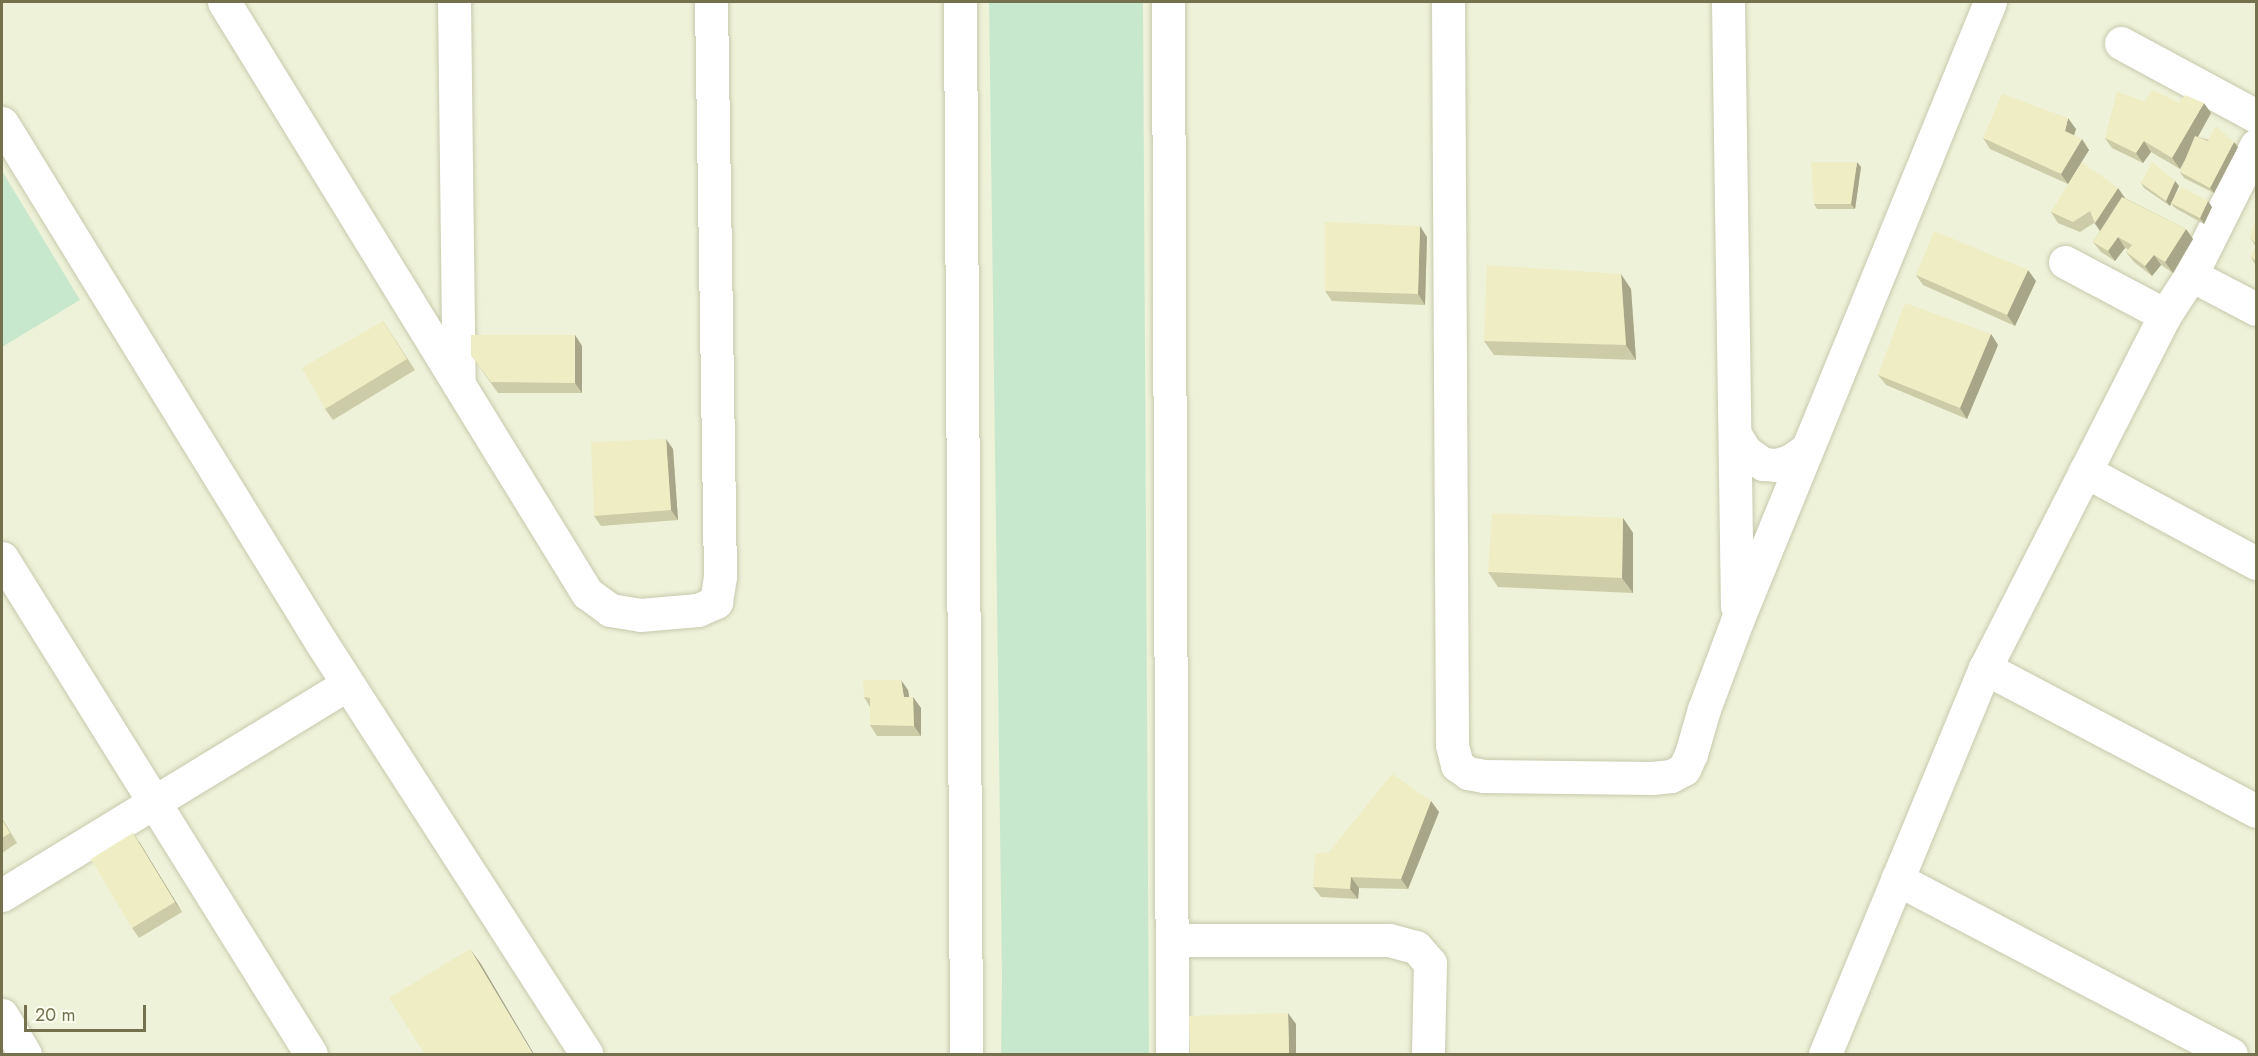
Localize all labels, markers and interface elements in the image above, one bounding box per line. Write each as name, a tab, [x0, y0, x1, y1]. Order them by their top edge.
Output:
scale bar	[27, 993, 148, 1031]
text: 20 m	[35, 1002, 75, 1028]

